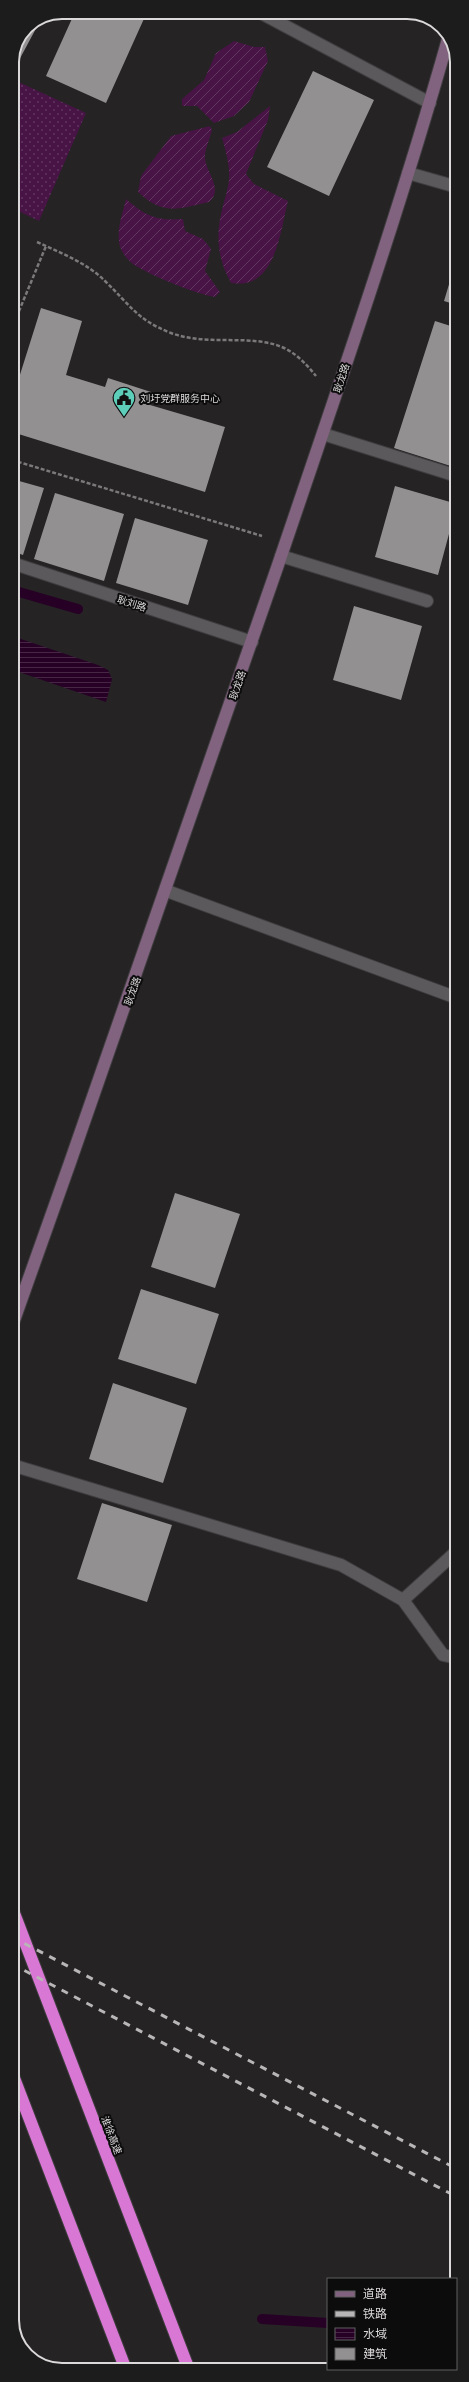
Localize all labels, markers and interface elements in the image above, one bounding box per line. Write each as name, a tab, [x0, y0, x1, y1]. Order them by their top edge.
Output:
street label: 耿龙路	[330, 362, 352, 394]
public building icon: 刘圩党群服务中心	[111, 385, 137, 418]
place label: 刘圩党群服务中心	[140, 391, 220, 405]
street label: 耿刘路	[116, 592, 148, 614]
street label: 耿龙路	[225, 669, 249, 701]
street label: 耿龙路	[120, 975, 144, 1007]
street label: 淮徐高速	[98, 2114, 126, 2156]
legend	[327, 2278, 457, 2370]
text: 道路	[363, 2285, 387, 2302]
text: 铁路	[363, 2305, 387, 2322]
text: 水域	[363, 2325, 387, 2342]
text: 建筑	[363, 2345, 387, 2362]

